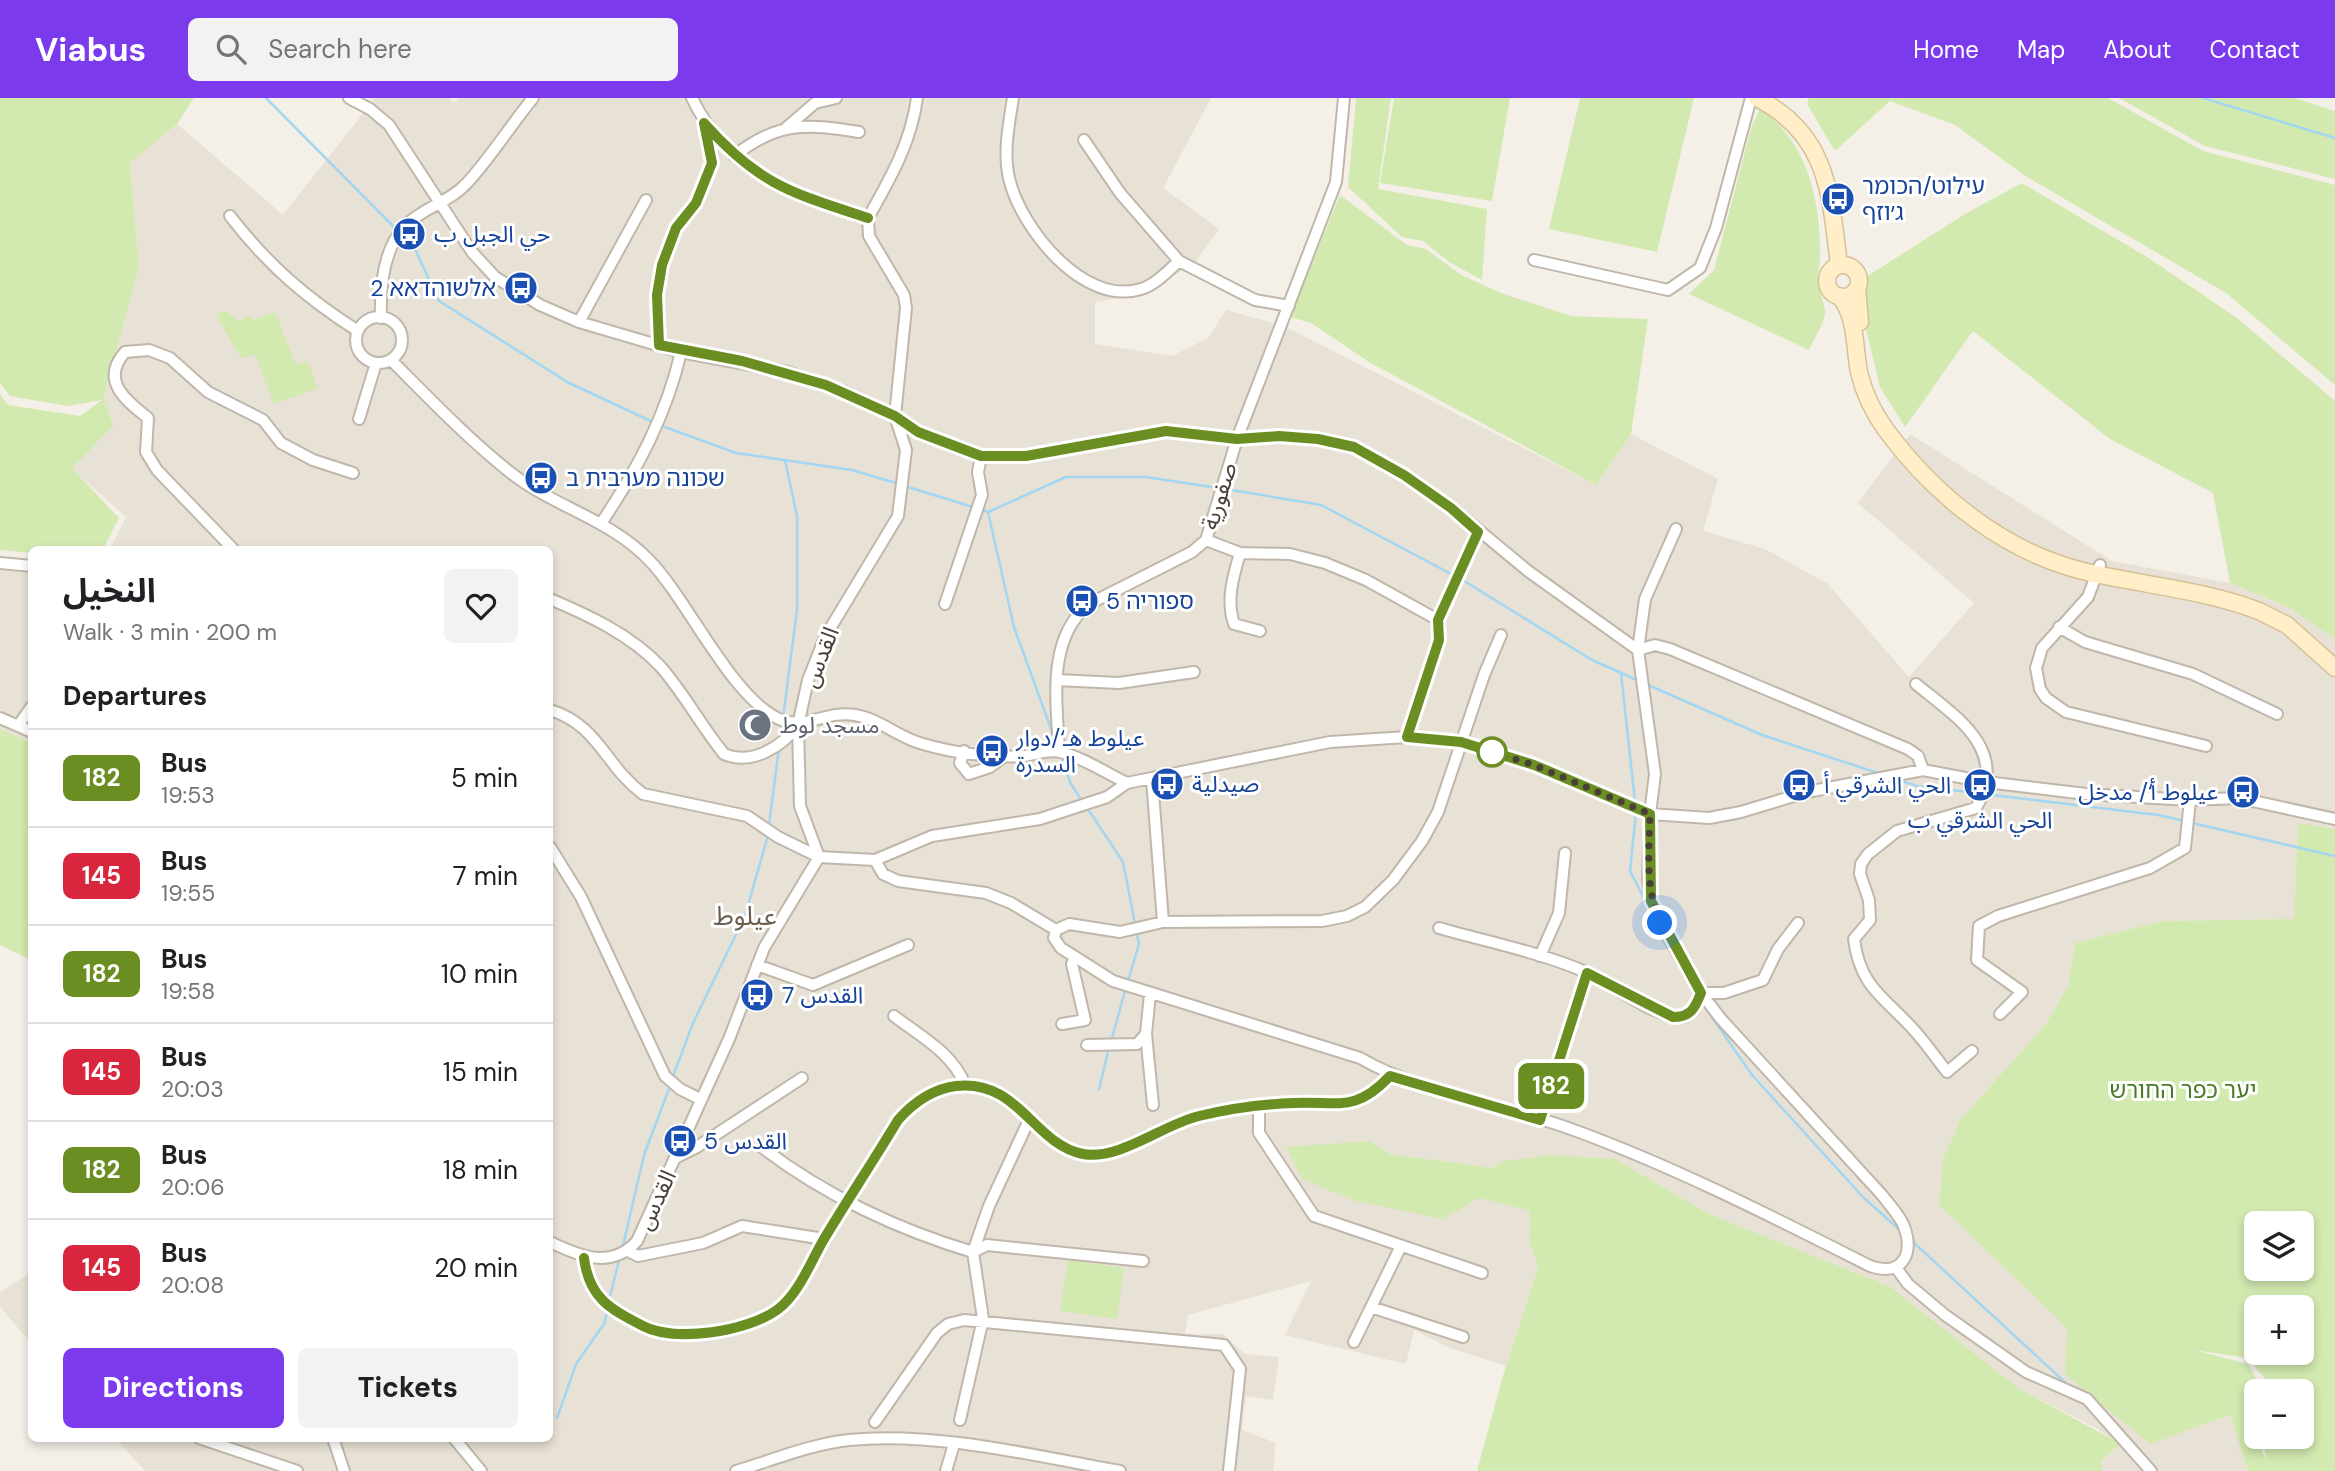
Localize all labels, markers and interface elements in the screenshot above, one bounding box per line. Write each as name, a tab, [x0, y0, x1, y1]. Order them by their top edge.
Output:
search box	[188, 18, 678, 81]
text: Viabus	[35, 28, 146, 71]
icon: search	[212, 30, 250, 68]
text: Search here	[268, 32, 412, 66]
text: Home	[1913, 34, 1979, 65]
text: Map	[2017, 34, 2065, 65]
text: About	[2103, 34, 2172, 65]
text: Contact	[2210, 34, 2300, 65]
place label: עילוט/הכומר ג׳וזף	[1862, 171, 1985, 227]
bus stop icon: עילוט/הכומר ג׳וזף	[1819, 180, 1857, 218]
bus stop icon: حي الجبل ب	[390, 215, 428, 253]
place label: حي الجبل ب	[434, 219, 550, 251]
bus stop icon: אלשוהדאא 2	[502, 269, 540, 307]
place label: אלשוהדאא 2	[370, 273, 496, 303]
bus stop icon: שכונה מערבית ב	[522, 459, 560, 497]
street label: صفورية	[1195, 459, 1243, 533]
place label: שכונה מערבית ב	[566, 463, 725, 493]
text: النخيل	[63, 569, 156, 612]
button: heart	[444, 569, 518, 643]
bus stop icon: ספוריה 5	[1063, 582, 1101, 620]
place label: ספוריה 5	[1106, 586, 1194, 616]
text: Walk · 3 min · 200 m	[63, 617, 277, 647]
street label: القدس	[794, 622, 846, 692]
text: Departures	[63, 679, 207, 713]
mosque icon: مسجد لوط	[736, 706, 774, 744]
place label: مسجد لوط	[780, 710, 880, 740]
place label: عيلوط هـ‘/دوار السدرة	[1015, 723, 1144, 779]
bus stop icon: عيلوط هـ‘/دوار السدرة	[973, 732, 1011, 770]
unlabelled marker	[1477, 737, 1507, 767]
text: Bus	[161, 746, 207, 780]
text: 5 min	[451, 761, 518, 795]
text: 182	[83, 762, 120, 793]
bus stop icon: صيدلية	[1148, 765, 1186, 803]
bus stop icon: الحي الشرقي أ	[1780, 766, 1818, 804]
bus stop icon: الحي الشرقي ب	[1961, 766, 1999, 804]
place label: صيدلية	[1192, 769, 1259, 799]
place label: الحي الشرقي أ	[1824, 770, 1951, 802]
bus stop icon: عيلوط أ‘/ مدخل	[2224, 773, 2262, 811]
place label: عيلوط أ‘/ مدخل	[2078, 777, 2218, 807]
text: 19:53	[161, 780, 215, 810]
place label: الحي الشرقي ب	[1908, 805, 2052, 837]
text: Bus	[161, 844, 207, 878]
text: 7 min	[453, 859, 518, 893]
text: 145	[82, 860, 121, 891]
text: 19:55	[161, 878, 215, 908]
district label: عيلوط	[713, 899, 777, 933]
your location	[1642, 905, 1677, 940]
text: Bus	[161, 942, 207, 976]
text: 10 min	[441, 957, 518, 991]
text: 182	[83, 958, 120, 989]
text: 19:58	[161, 976, 215, 1006]
bus stop icon: القدس 7	[738, 976, 776, 1014]
place label: القدس 7	[782, 980, 863, 1010]
text: Bus	[161, 1040, 207, 1074]
text: 15 min	[443, 1055, 518, 1089]
text: 145	[82, 1056, 121, 1087]
line badge: 182	[1511, 1063, 1591, 1109]
text: 182	[1532, 1070, 1570, 1101]
text: 20:03	[161, 1074, 224, 1104]
park label: יער כפר החורש	[2110, 1075, 2256, 1105]
bus stop icon: القدس 5	[661, 1122, 699, 1160]
place label: القدس 5	[704, 1126, 787, 1156]
text: Bus	[161, 1138, 207, 1172]
text: 18 min	[443, 1153, 518, 1187]
text: 182	[83, 1154, 120, 1185]
street label: القدس	[629, 1165, 683, 1235]
text: 20:06	[161, 1172, 225, 1202]
map controls	[2244, 1211, 2314, 1449]
button: layers	[2244, 1211, 2314, 1281]
text: Bus	[161, 1236, 207, 1270]
text: 20 min	[434, 1251, 518, 1285]
text: 145	[82, 1252, 121, 1283]
text: 20:08	[161, 1270, 224, 1300]
button: +	[2244, 1295, 2314, 1365]
button: Directions	[63, 1348, 284, 1428]
button: Tickets	[298, 1348, 518, 1428]
button: −	[2244, 1379, 2314, 1449]

